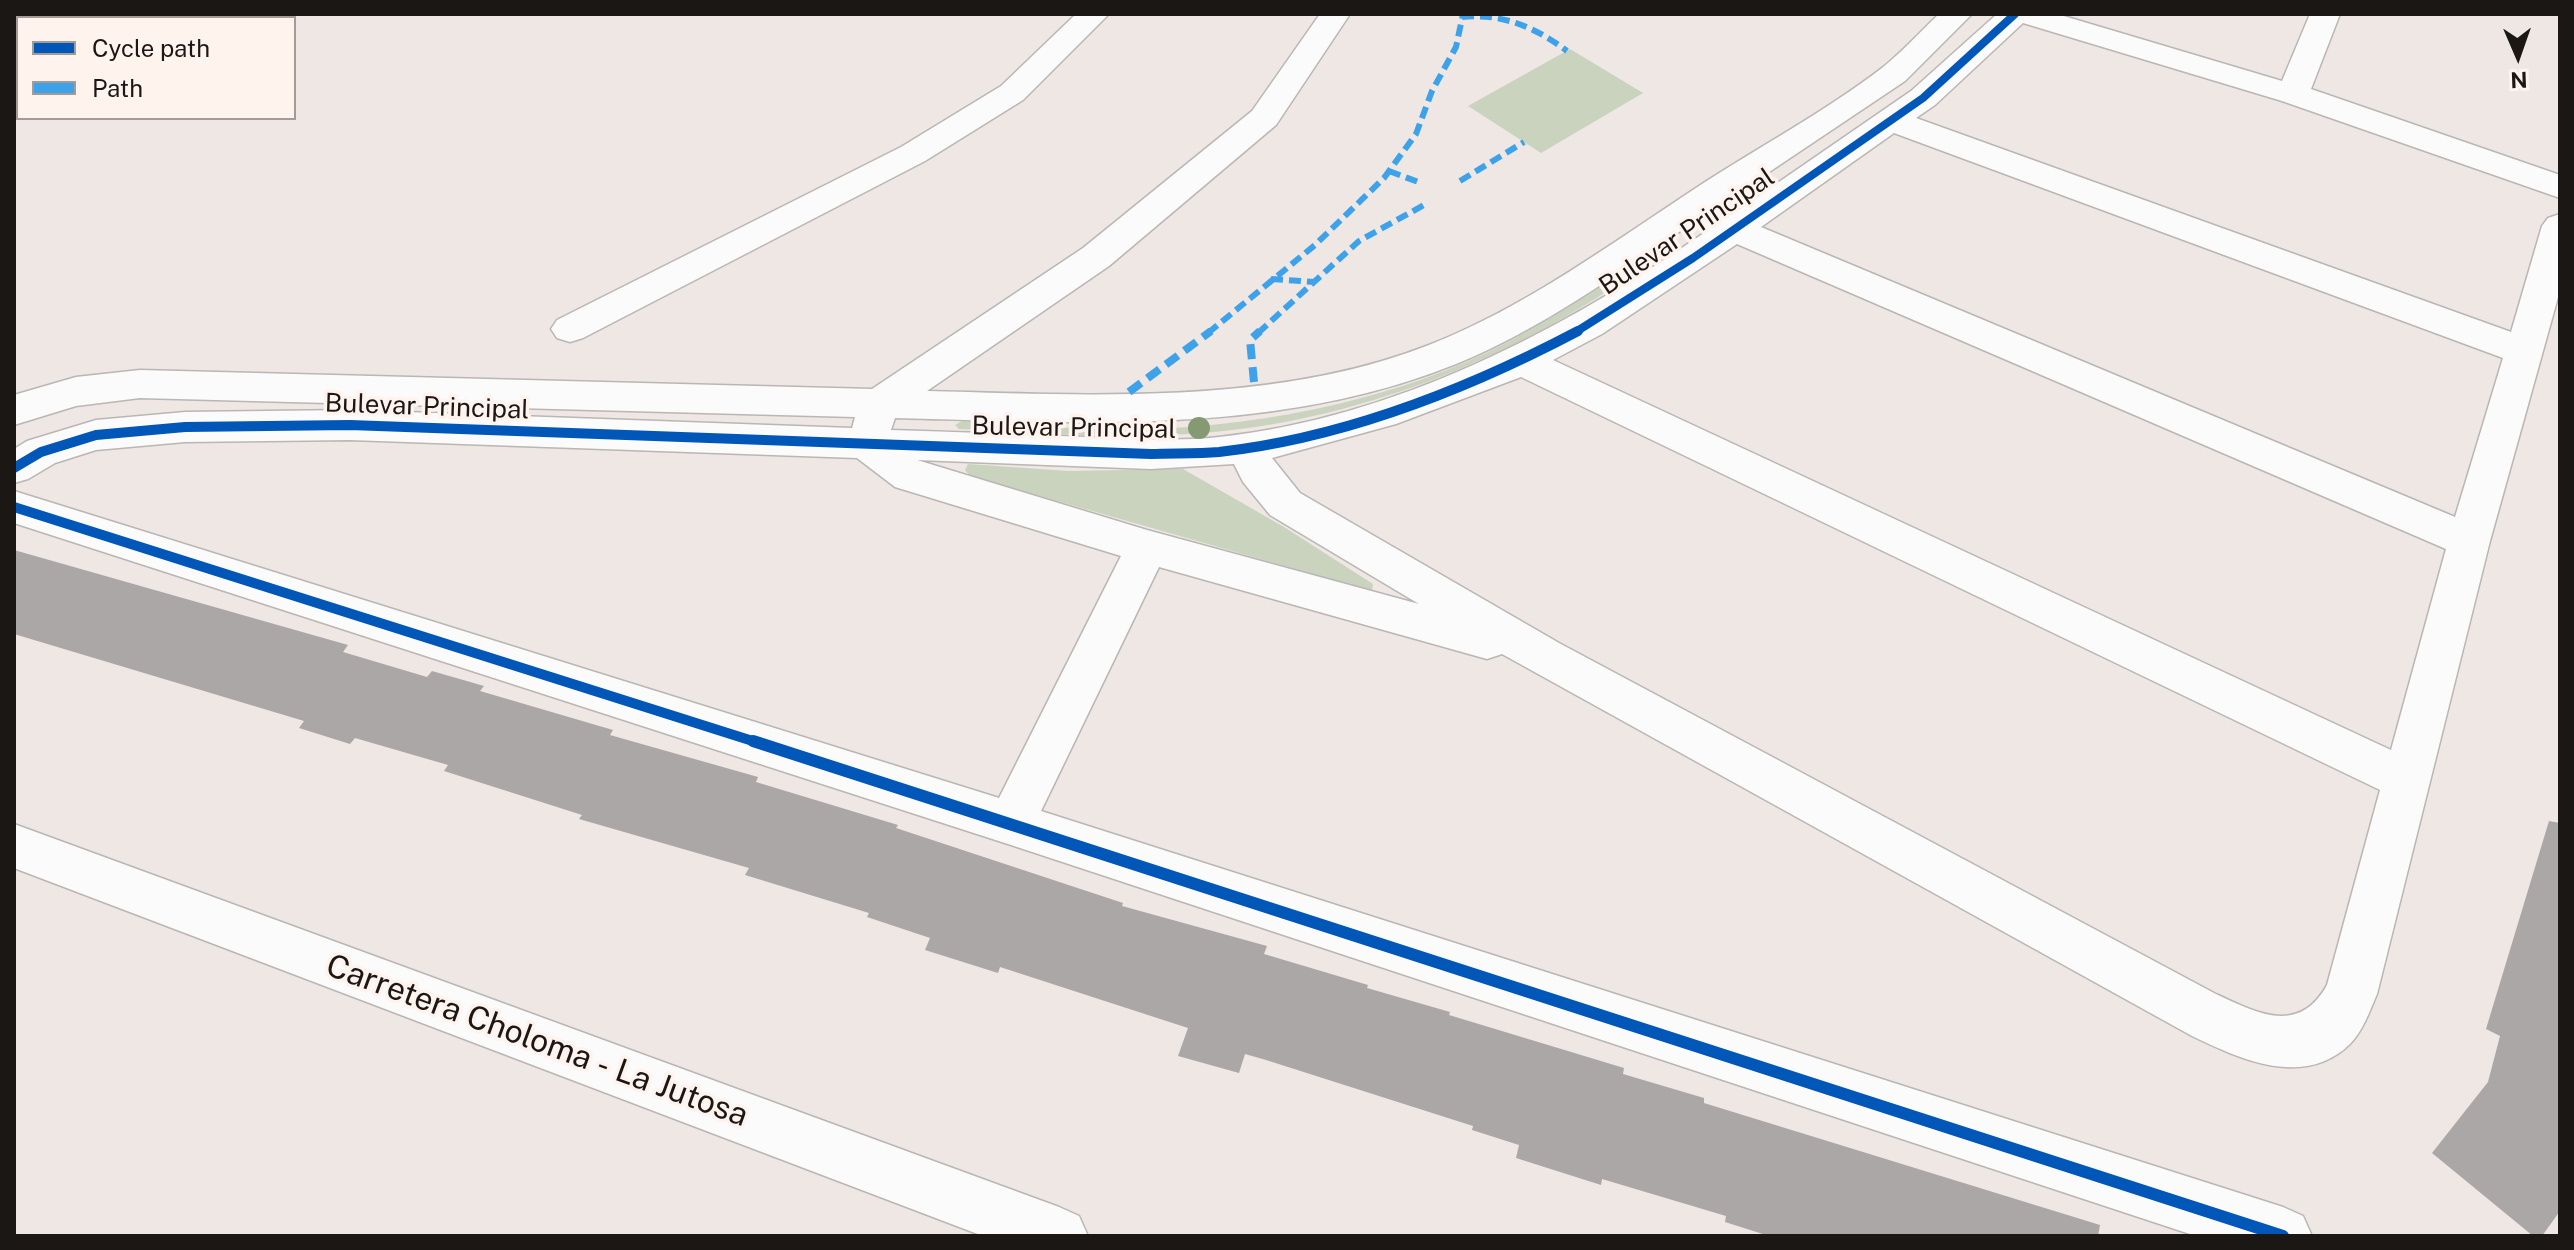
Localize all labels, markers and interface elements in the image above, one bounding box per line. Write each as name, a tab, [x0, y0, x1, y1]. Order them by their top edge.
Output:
legend	[16, 16, 296, 120]
north arrow	[2478, 16, 2558, 96]
text: Cycle path	[92, 34, 210, 62]
text: N	[2510, 67, 2528, 93]
text: Path	[92, 74, 143, 102]
street label: Bulevar Principal	[1594, 162, 1780, 302]
street label: Bulevar Principal	[324, 388, 530, 426]
street label: Bulevar Principal	[971, 411, 1177, 445]
street label: Carretera Choloma - La Jutosa	[321, 947, 753, 1135]

